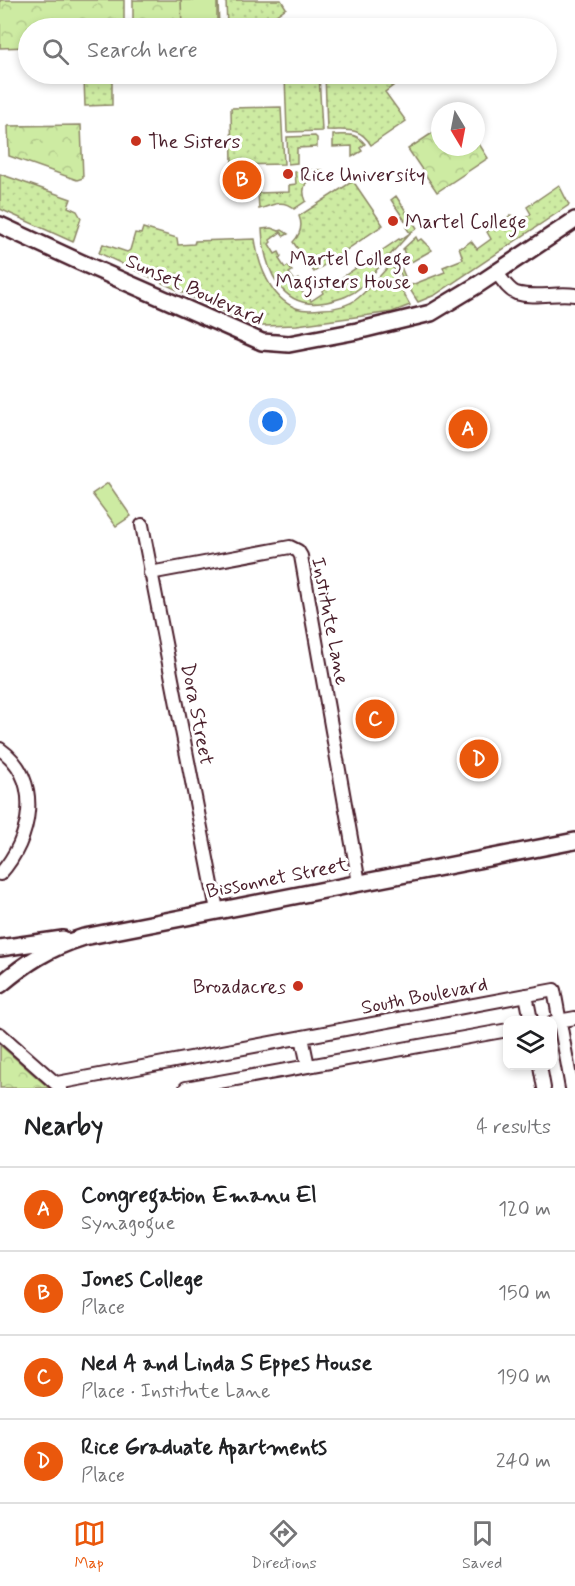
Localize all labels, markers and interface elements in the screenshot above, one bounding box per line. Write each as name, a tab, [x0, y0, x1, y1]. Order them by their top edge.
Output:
search box	[18, 18, 557, 84]
icon: search	[39, 35, 72, 68]
text: Search here	[87, 37, 198, 65]
north arrow	[431, 102, 485, 156]
place label: The Sisters	[148, 129, 241, 156]
marker: The Sisters	[129, 134, 143, 148]
pin: B	[222, 158, 262, 202]
place label: Rice University	[300, 162, 425, 189]
marker: Rice University	[281, 167, 295, 181]
place label: Martel College	[405, 209, 527, 238]
marker: Martel College	[386, 214, 400, 228]
place label: Martel College Magisters House	[276, 246, 411, 298]
street label: Sunset Boulevard	[121, 248, 267, 333]
marker: Martel College Magisters House	[416, 262, 430, 276]
pin: A	[448, 406, 488, 452]
your location	[258, 407, 287, 436]
street label: Institute Lane	[304, 555, 355, 688]
street label: Dora Street	[173, 661, 220, 768]
pin: C	[356, 696, 394, 742]
pin: D	[460, 736, 498, 782]
street label: Bissonnet Street	[204, 851, 351, 905]
street label: South Boulevard	[359, 971, 490, 1022]
place label: Broadacres	[193, 974, 286, 1001]
marker: Broadacres	[291, 979, 305, 993]
map controls	[503, 1016, 557, 1070]
button: layers	[503, 1016, 557, 1070]
text: Nearby	[24, 1110, 103, 1144]
text: 4 results	[476, 1114, 551, 1141]
text: Congregation Emanu El	[81, 1182, 317, 1210]
text: A	[37, 1196, 50, 1223]
text: 120 m	[498, 1196, 551, 1223]
text: Synagogue	[81, 1210, 175, 1237]
text: Jones College	[81, 1266, 203, 1294]
text: B	[37, 1280, 50, 1307]
text: 150 m	[498, 1280, 551, 1307]
text: Place	[81, 1294, 125, 1321]
text: Ned A and Linda S Eppes House	[81, 1350, 372, 1378]
text: C	[36, 1364, 51, 1391]
text: 190 m	[497, 1364, 551, 1391]
text: Place · Institute Lane	[81, 1378, 270, 1405]
text: Rice Graduate Apartments	[81, 1434, 327, 1462]
text: D	[37, 1448, 50, 1475]
text: 240 m	[496, 1448, 551, 1475]
text: Place	[81, 1462, 125, 1489]
tab: Map	[73, 1517, 106, 1574]
tab: Directions	[251, 1517, 317, 1574]
tab: Saved	[462, 1517, 502, 1574]

